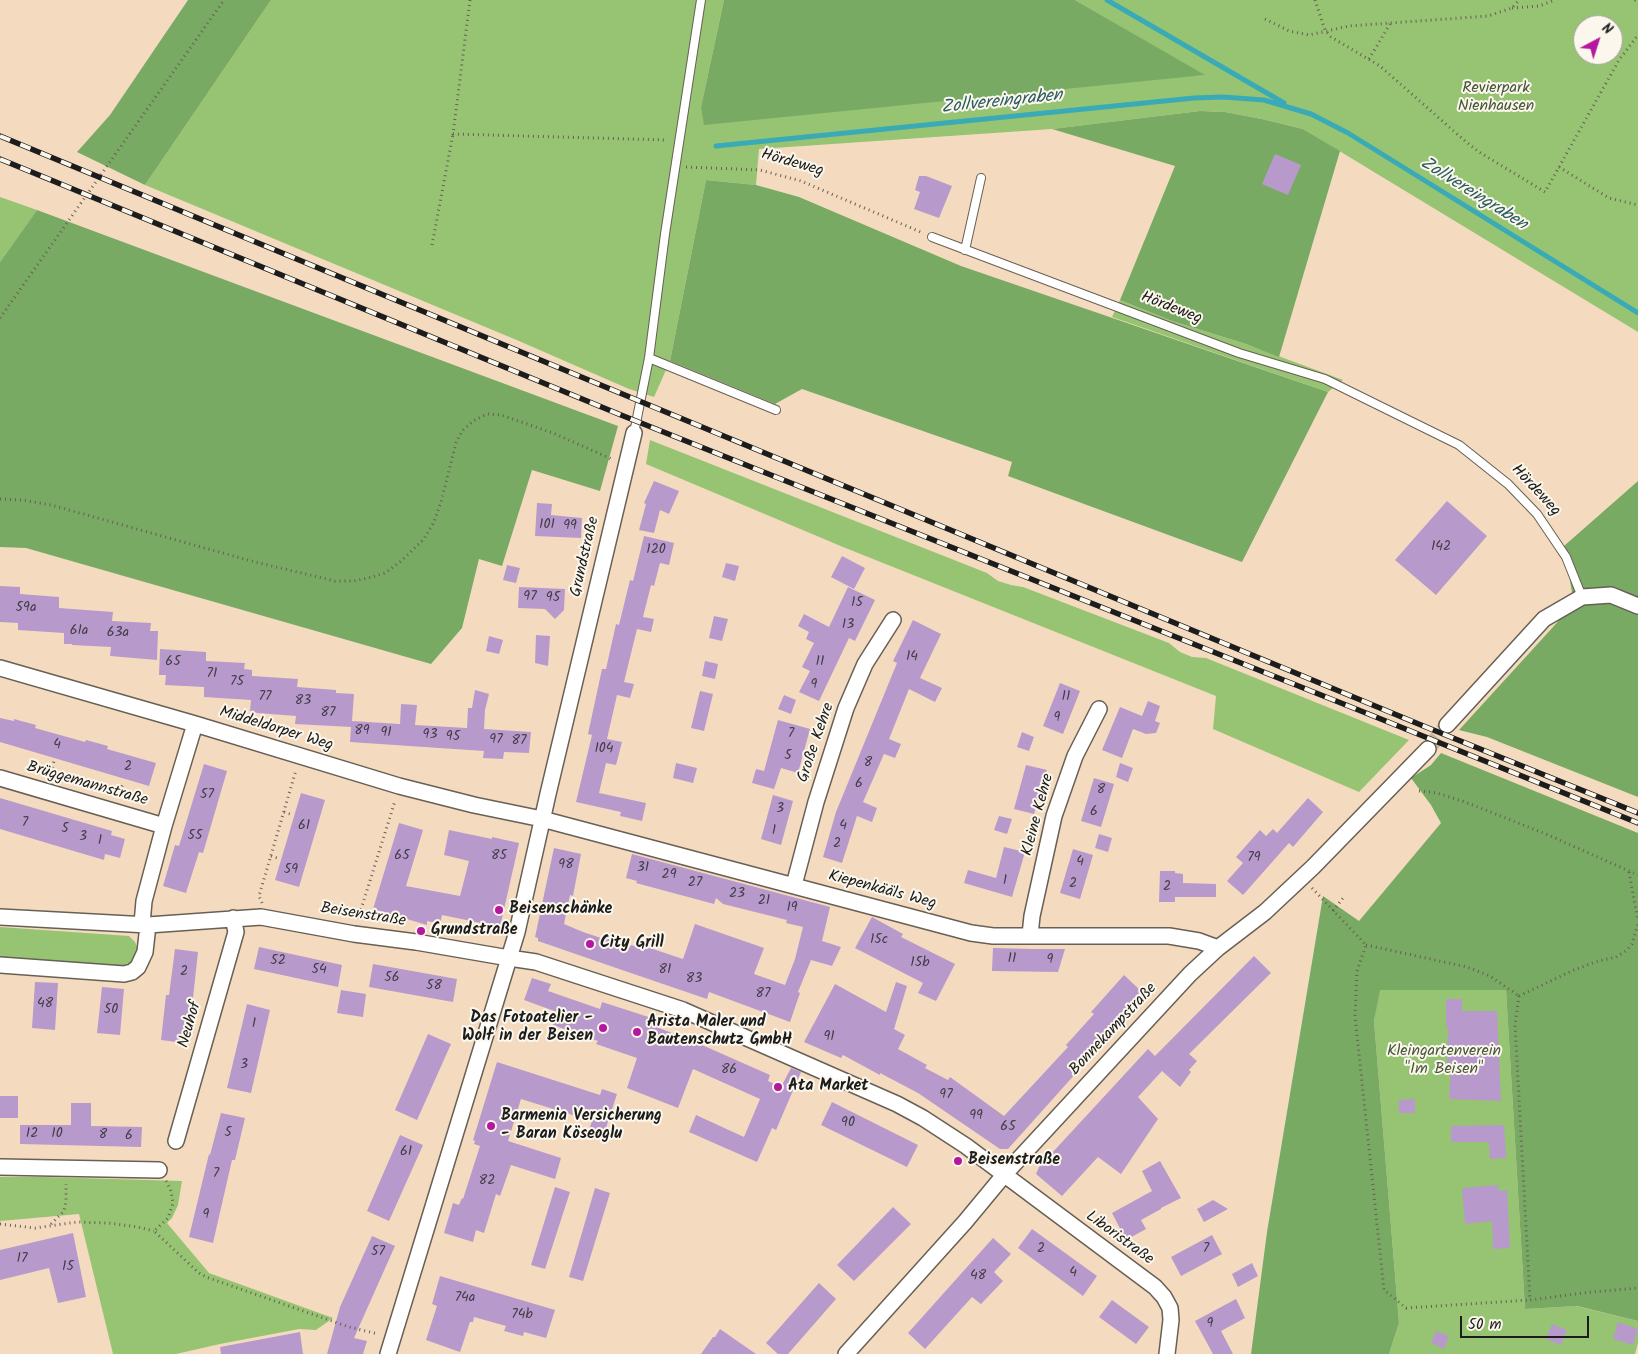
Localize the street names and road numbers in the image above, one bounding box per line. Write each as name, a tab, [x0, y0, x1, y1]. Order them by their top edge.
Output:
street label: Hördeweg	[759, 146, 825, 182]
street label: Hördeweg	[1138, 289, 1204, 329]
street label: Hördeweg	[1506, 461, 1564, 521]
street label: Grundstraße	[567, 515, 605, 599]
street label: Große Kehre	[794, 701, 840, 785]
street label: Middeldorper Weg	[217, 704, 335, 756]
street label: Brüggemannstraße	[24, 759, 150, 811]
street label: Kleine Kehre	[1019, 772, 1059, 858]
street label: Kiepenkääls Weg	[826, 867, 938, 915]
street label: Beisenstraße	[319, 900, 407, 932]
street label: Bonnekampstraße	[1066, 980, 1162, 1080]
street label: Neuhof	[175, 999, 207, 1051]
street label: Liboristraße	[1081, 1208, 1157, 1270]

